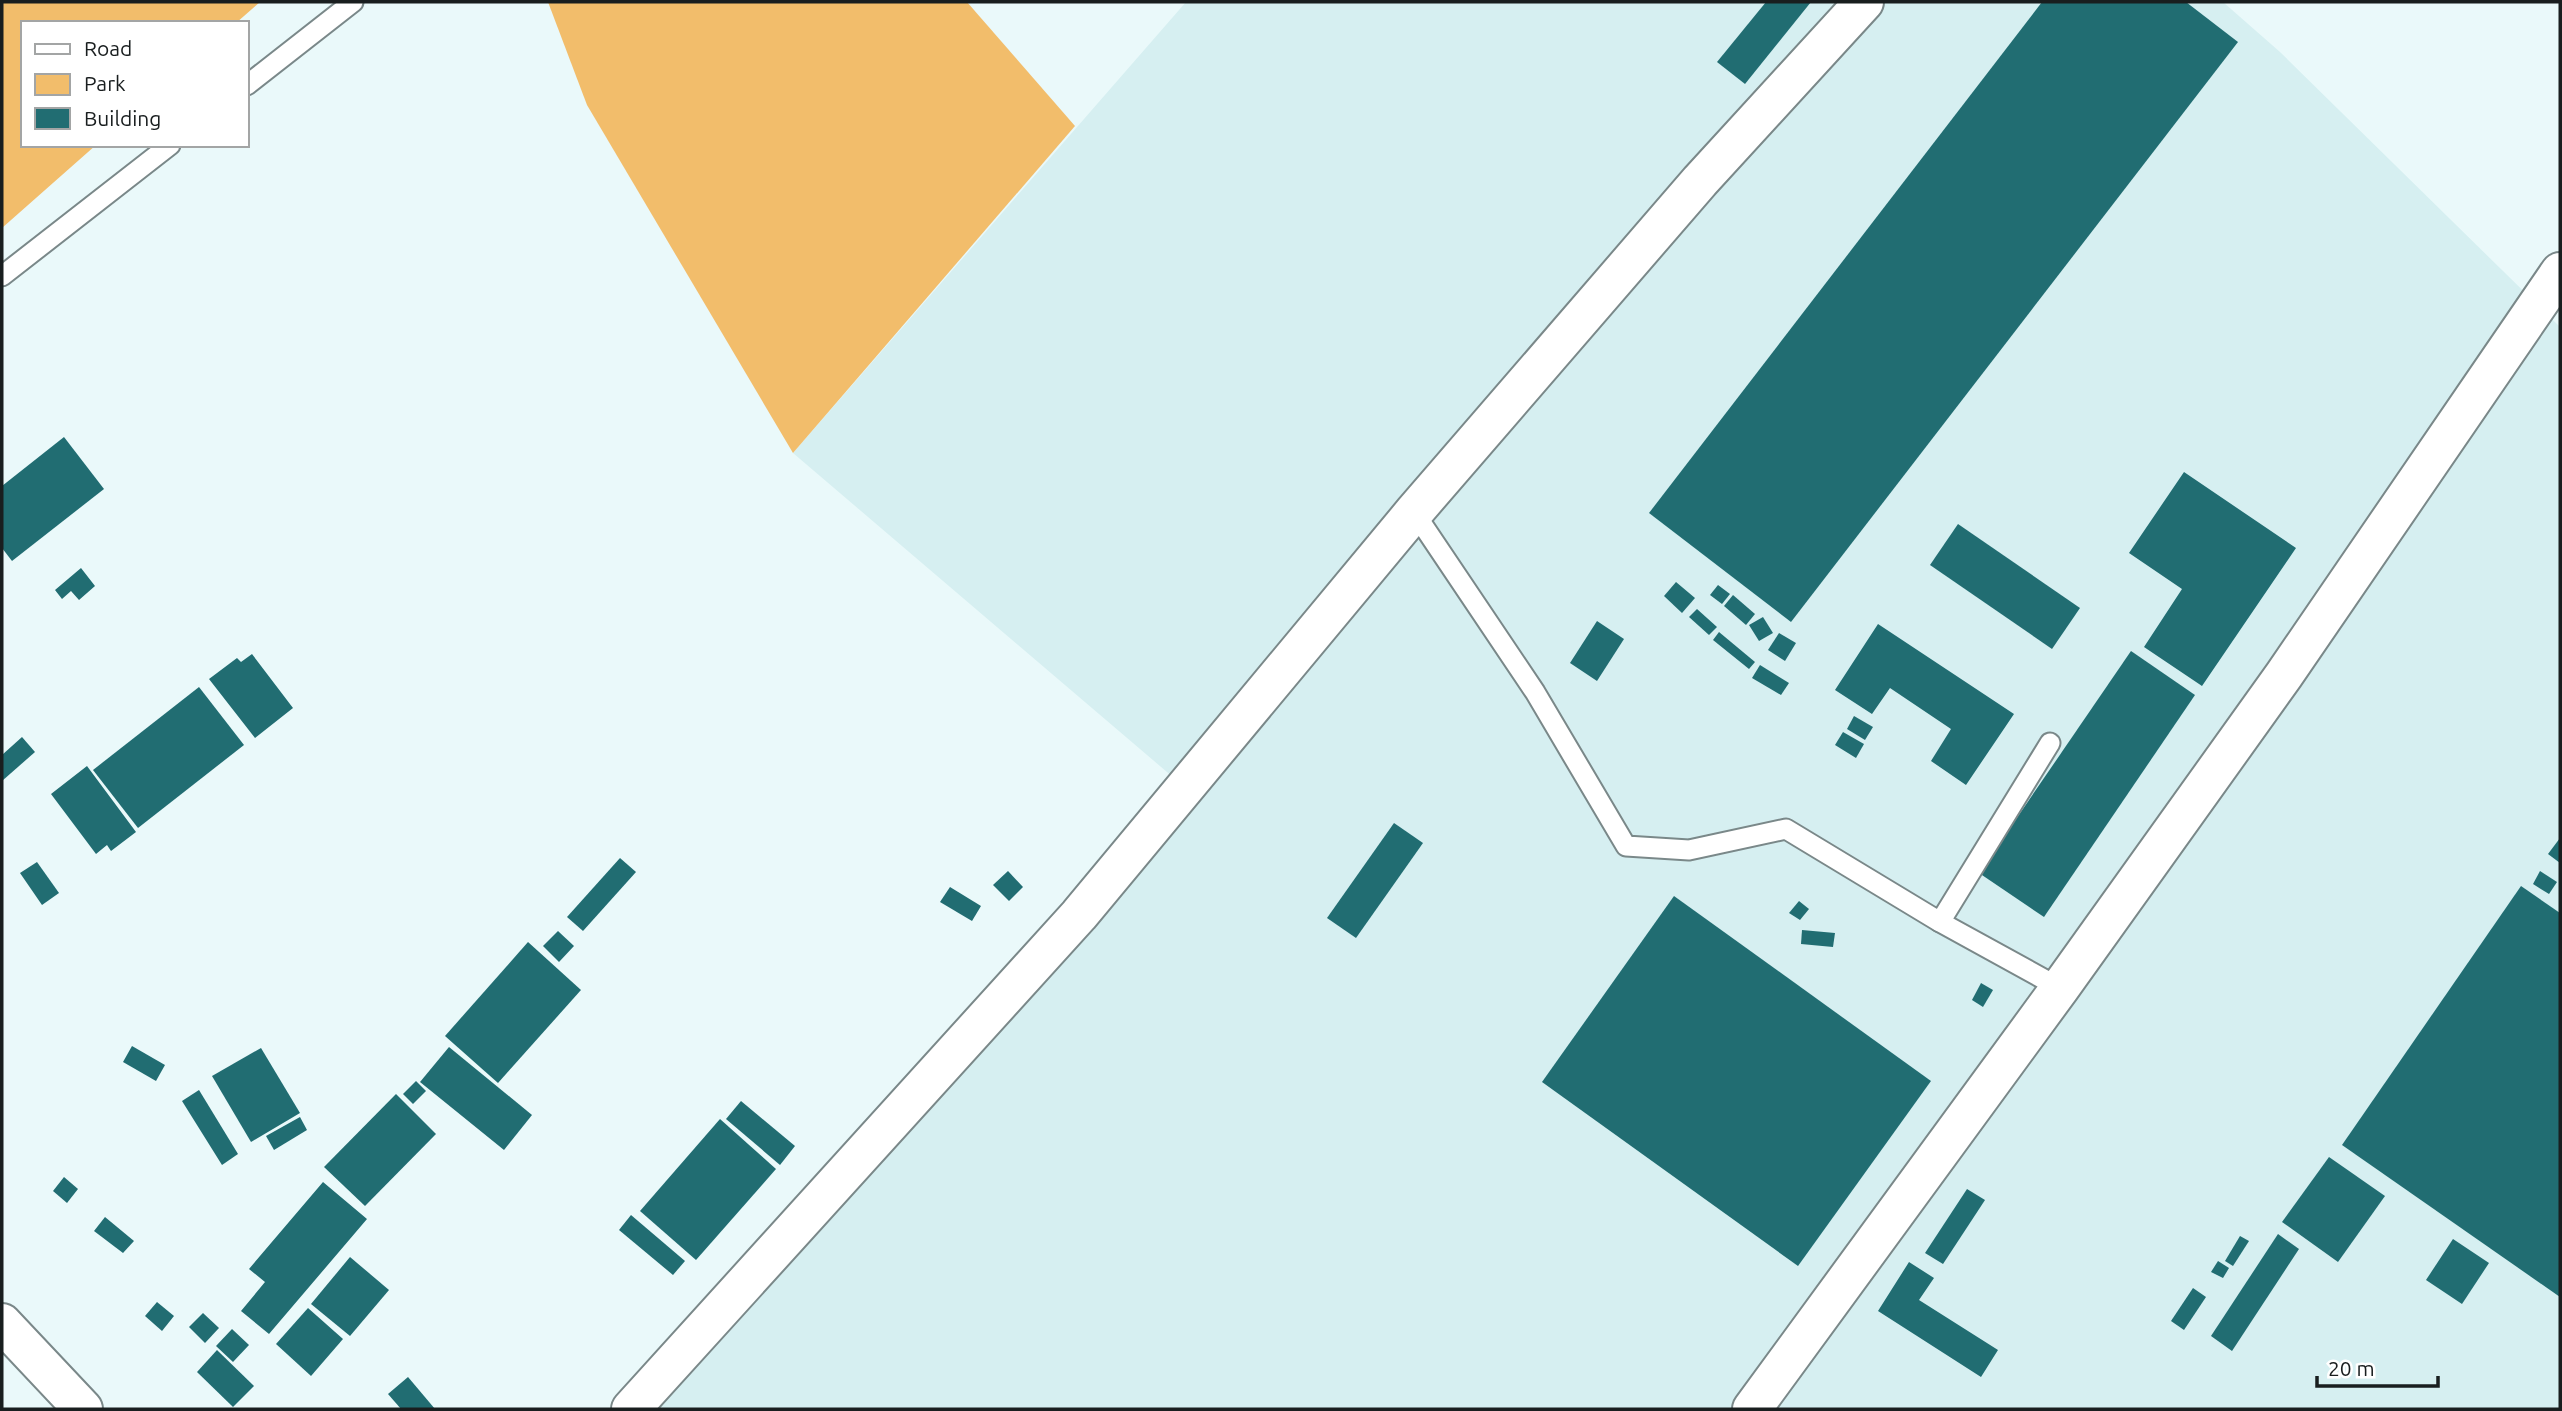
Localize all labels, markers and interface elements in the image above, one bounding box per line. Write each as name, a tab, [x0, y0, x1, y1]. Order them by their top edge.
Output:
legend	[21, 21, 248, 147]
text: Road	[84, 36, 132, 60]
text: Park	[84, 71, 126, 95]
text: Building	[84, 106, 161, 130]
scale bar	[2317, 1344, 2438, 1388]
text: 20 m	[2328, 1356, 2375, 1380]

